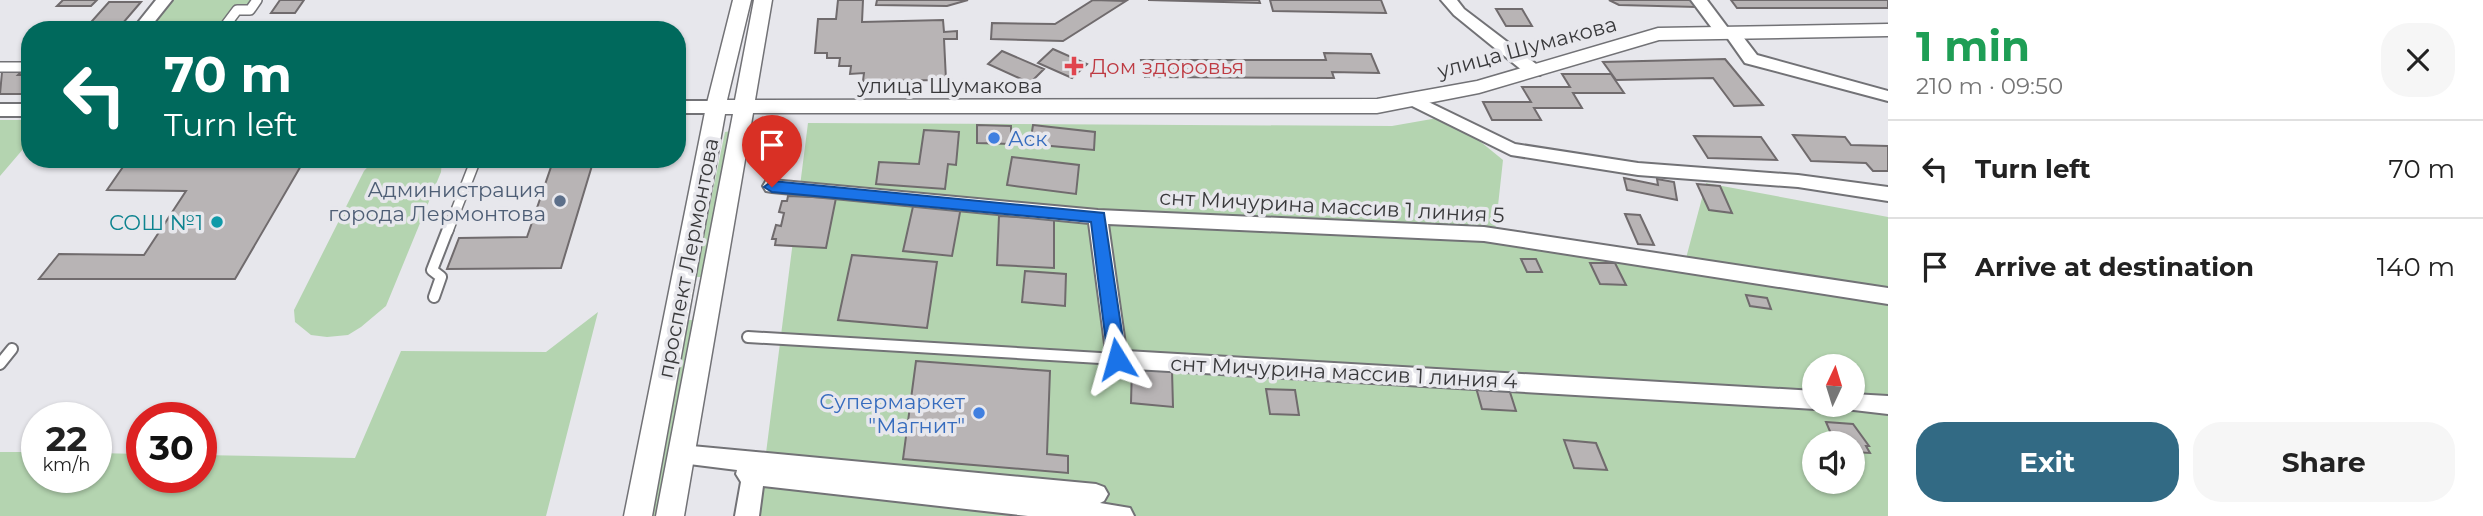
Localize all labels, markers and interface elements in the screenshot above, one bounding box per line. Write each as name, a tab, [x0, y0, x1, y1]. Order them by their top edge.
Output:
street label: улица Шумакова	[1434, 11, 1619, 83]
text: 1 min	[1916, 20, 2030, 72]
button: close	[2381, 23, 2455, 97]
text: 70 m	[164, 45, 292, 104]
icon: left	[49, 49, 140, 140]
place label: Дом здоровья	[1090, 54, 1244, 79]
marker: Дом здоровья	[1064, 56, 1084, 76]
text: 210 m · 09:50	[1916, 72, 2063, 100]
street label: улица Шумакова	[857, 73, 1042, 98]
text: Turn left	[164, 105, 298, 144]
pin	[742, 115, 802, 187]
icon: arrive	[753, 126, 791, 164]
place label: Аск	[1008, 126, 1048, 151]
marker: Аск	[986, 130, 1002, 146]
street label: проспект Лермонтова	[652, 136, 724, 380]
icon: left	[1916, 150, 1954, 188]
text: Turn left	[1975, 153, 2091, 185]
text: 70 m	[2389, 153, 2455, 185]
place label: Администрация города Лермонтова	[328, 177, 546, 226]
street label: снт Мичурина массив 1 линия 5	[1159, 184, 1505, 228]
marker: Администрация города Лермонтова	[552, 193, 568, 209]
place label: СОШ №1	[109, 210, 203, 235]
marker: СОШ №1	[209, 214, 225, 230]
icon: arrive	[1916, 248, 1954, 286]
text: Arrive at destination	[1975, 251, 2254, 283]
text: 140 m	[2377, 251, 2455, 283]
position arrow	[1080, 322, 1154, 396]
street label: снт Мичурина массив 1 линия 4	[1170, 350, 1518, 394]
north arrow	[1802, 354, 1866, 416]
map controls	[1802, 354, 1865, 494]
place label: Супермаркет "Магнит"	[819, 389, 965, 438]
speed limit sign: 30	[126, 402, 217, 493]
marker: Супермаркет "Магнит"	[971, 405, 987, 421]
text: 22	[46, 417, 87, 460]
button: Exit	[1916, 422, 2179, 502]
button: Share	[2193, 422, 2455, 502]
button: sound	[1802, 431, 1865, 494]
text: km/h	[42, 454, 91, 476]

